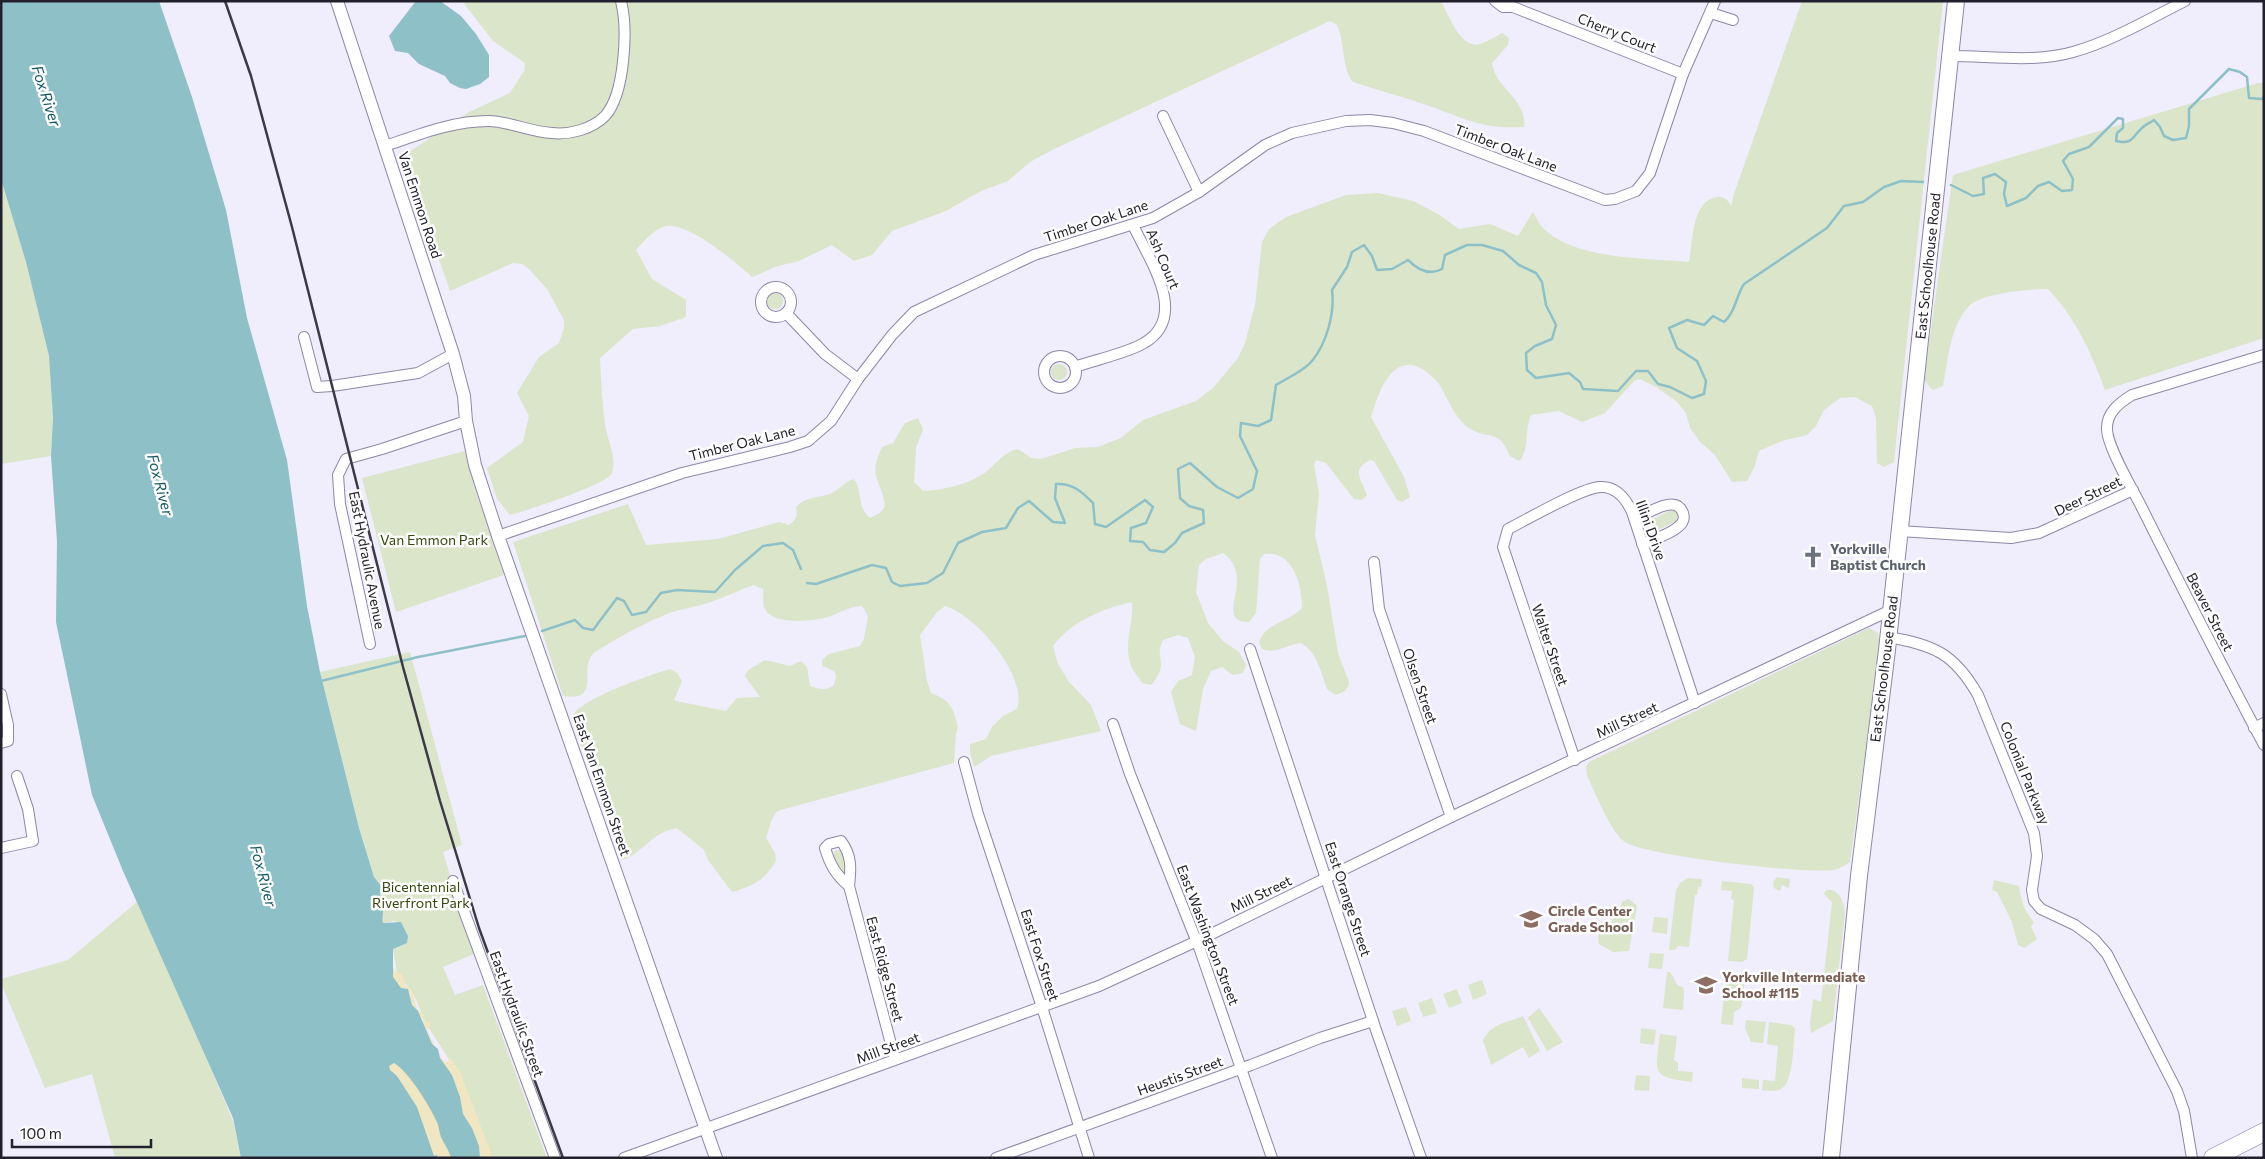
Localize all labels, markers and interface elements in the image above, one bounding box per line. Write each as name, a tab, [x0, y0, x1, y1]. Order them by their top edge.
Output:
street label: Cherry Court	[1575, 9, 1659, 56]
water label: Fox River	[29, 63, 66, 129]
street label: Timber Oak Lane	[1452, 120, 1560, 175]
street label: Van Emmon Road	[395, 149, 446, 260]
street label: East Schoolhouse Road	[1911, 192, 1944, 340]
street label: Timber Oak Lane	[1042, 196, 1150, 245]
street label: Ash Court	[1143, 226, 1184, 292]
street label: Timber Oak Lane	[687, 421, 797, 464]
water label: Fox River	[144, 452, 178, 519]
street label: Deer Street	[2051, 472, 2125, 519]
street label: East Hydraulic Avenue	[346, 490, 389, 630]
street label: Illini Drive	[1633, 497, 1670, 562]
park label: Van Emmon Park	[380, 531, 488, 548]
place label: Yorkville Baptist Church	[1830, 540, 1926, 573]
church icon: Yorkville Baptist Church	[1800, 544, 1826, 570]
street label: Beaver Street	[2183, 570, 2238, 654]
street label: East Schoolhouse Road	[1866, 595, 1901, 743]
street label: Walter Street	[1529, 602, 1572, 688]
street label: Olsen Street	[1400, 646, 1441, 726]
street label: Mill Street	[1593, 698, 1661, 741]
street label: East Van Emmon Street	[570, 712, 635, 858]
street label: Colonial Parkway	[1997, 719, 2054, 827]
street label: East Orange Street	[1322, 839, 1375, 959]
water label: Fox River	[247, 843, 281, 910]
street label: East Washington Street	[1174, 862, 1243, 1008]
street label: Mill Street	[1227, 871, 1295, 916]
park label: Bicentennial Riverfront Park	[372, 878, 470, 911]
place label: Circle Center Grade School	[1548, 902, 1633, 935]
school or university icon: Circle Center Grade School	[1518, 906, 1544, 932]
street label: East Fox Street	[1018, 907, 1063, 1003]
street label: East Ridge Street	[863, 914, 908, 1024]
street label: East Hydraulic Street	[487, 948, 548, 1079]
place label: Yorkville Intermediate School #115	[1722, 968, 1865, 1001]
school or university icon: Yorkville Intermediate School #115	[1693, 972, 1719, 998]
street label: Mill Street	[854, 1028, 922, 1067]
street label: Heustis Street	[1135, 1052, 1225, 1099]
scale bar	[12, 1116, 151, 1148]
text: 100 m	[20, 1124, 62, 1142]

